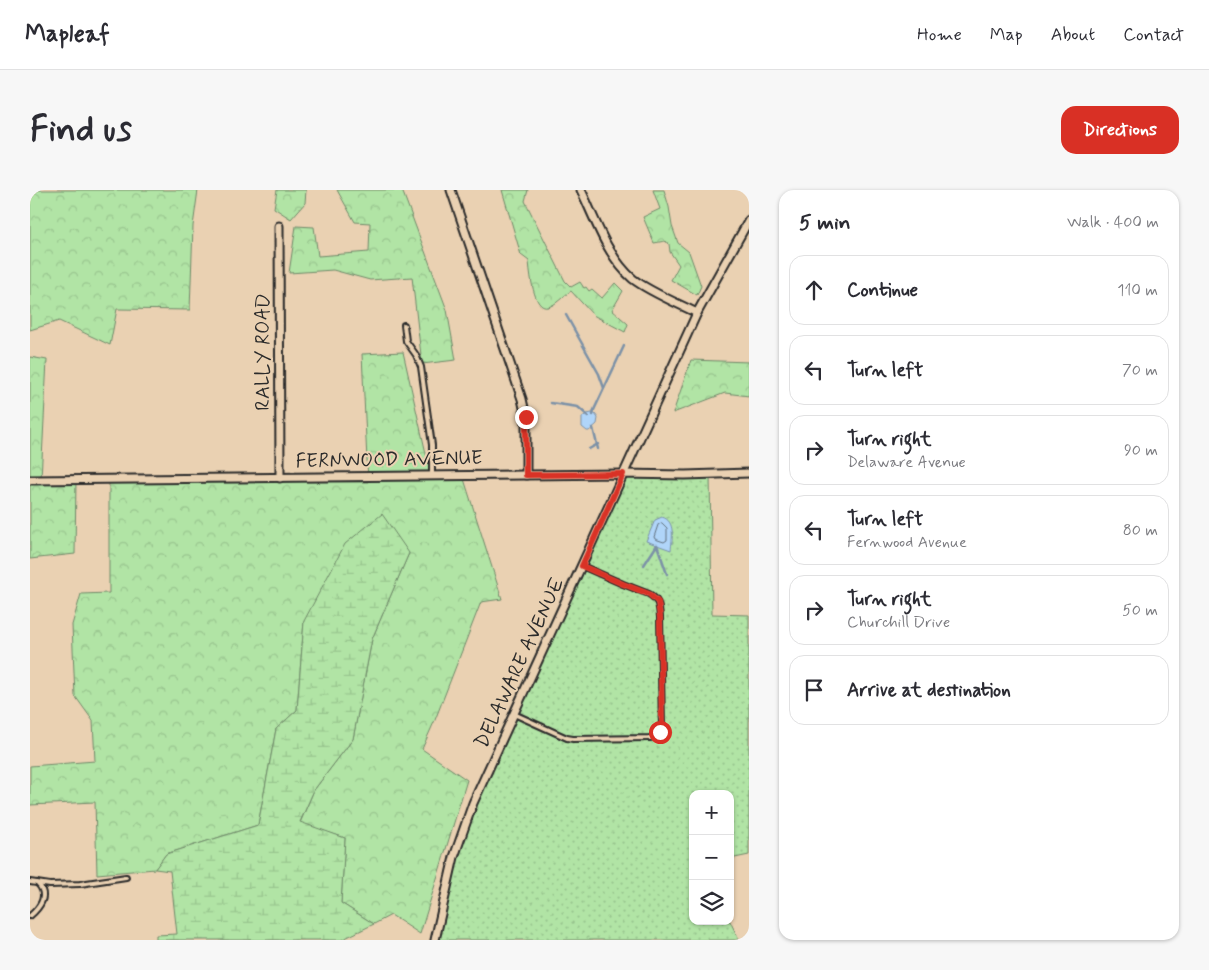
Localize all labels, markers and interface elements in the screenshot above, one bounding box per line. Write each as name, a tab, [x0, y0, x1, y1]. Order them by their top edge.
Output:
text: Mapleaf	[25, 19, 110, 50]
text: Home	[917, 23, 962, 47]
text: Map	[990, 23, 1023, 47]
text: About	[1051, 23, 1095, 47]
text: Contact	[1123, 23, 1184, 47]
button: Directions	[1061, 106, 1179, 154]
text: Find us	[30, 107, 132, 153]
text: 5 min	[799, 209, 851, 237]
text: Walk · 400 m	[1067, 212, 1159, 233]
icon: ahead	[800, 276, 828, 304]
text: Continue	[847, 278, 918, 303]
text: 110 m	[1117, 280, 1158, 301]
street label: RALLY ROAD	[250, 293, 277, 411]
icon: left	[800, 356, 828, 384]
text: Turn left	[847, 358, 923, 383]
text: 70 m	[1122, 360, 1158, 381]
route end	[515, 406, 538, 429]
text: Turn right	[847, 427, 931, 452]
icon: right	[800, 436, 828, 464]
text: 90 m	[1124, 440, 1158, 461]
street label: FERNWOOD AVENUE	[295, 445, 483, 475]
text: Delaware Avenue	[847, 452, 966, 473]
text: Turn left	[847, 507, 923, 532]
icon: left	[800, 516, 828, 544]
text: 80 m	[1123, 520, 1158, 541]
text: Fernwood Avenue	[847, 532, 967, 553]
street label: DELAWARE AVENUE	[469, 573, 571, 753]
text: Turn right	[847, 587, 931, 612]
icon: right	[800, 596, 828, 624]
text: 50 m	[1122, 600, 1158, 621]
text: Churchill Drive	[847, 612, 950, 633]
icon: arrive	[800, 676, 828, 704]
text: Arrive at destination	[847, 678, 1011, 703]
route start	[649, 721, 672, 744]
map controls	[689, 790, 734, 925]
button: +	[689, 790, 734, 835]
button: −	[689, 835, 734, 880]
button: layers	[689, 880, 734, 925]

